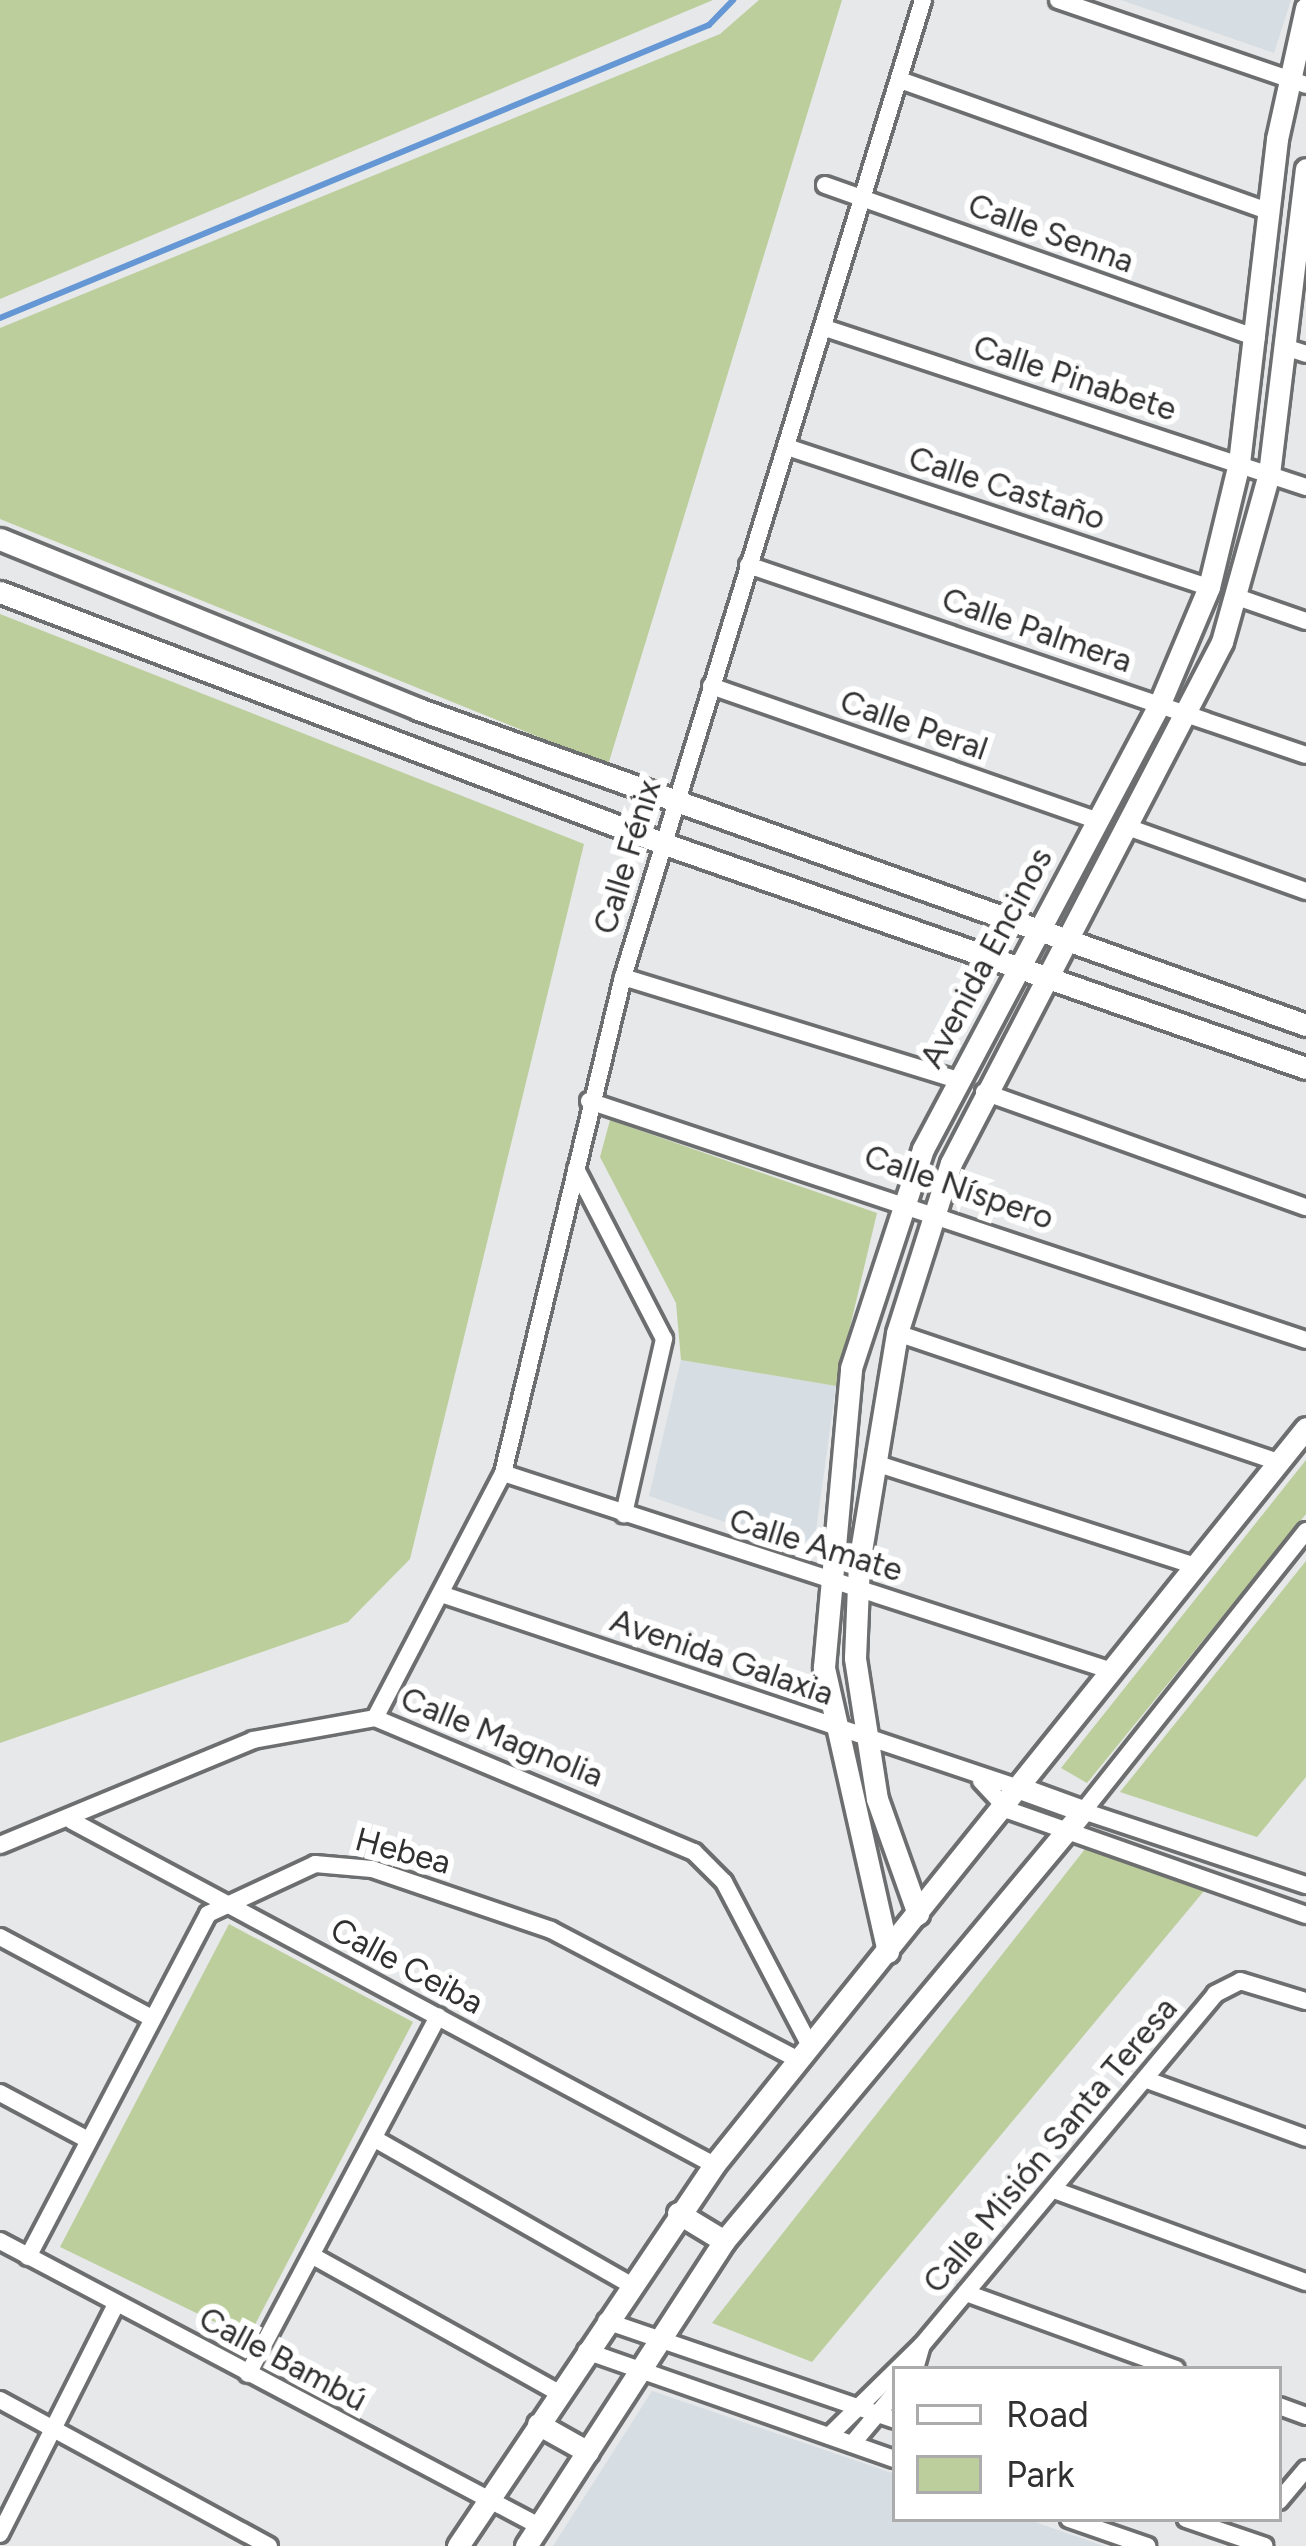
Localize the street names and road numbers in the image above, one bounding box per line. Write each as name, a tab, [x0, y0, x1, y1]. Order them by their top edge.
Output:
street label: Calle Senna	[963, 185, 1139, 281]
street label: Calle Pinabete	[969, 327, 1181, 429]
street label: Calle Castaño	[904, 438, 1110, 538]
street label: Calle Palmera	[937, 579, 1137, 681]
street label: Calle Peral	[835, 681, 993, 769]
street label: Calle Fénix	[585, 775, 669, 939]
street label: Avenida Encinos	[911, 841, 1061, 1075]
street label: Calle Níspero	[859, 1136, 1059, 1238]
street label: Calle Amate	[725, 1500, 907, 1590]
street label: Avenida Galaxia	[605, 1600, 839, 1714]
street label: Calle Magnolia	[395, 1678, 609, 1796]
street label: Hebea	[351, 1819, 455, 1883]
street label: Calle Ceiba	[324, 1909, 490, 2023]
street label: Calle Misión Santa Teresa	[915, 1989, 1185, 2301]
street label: Calle Bambú	[192, 2298, 374, 2420]

